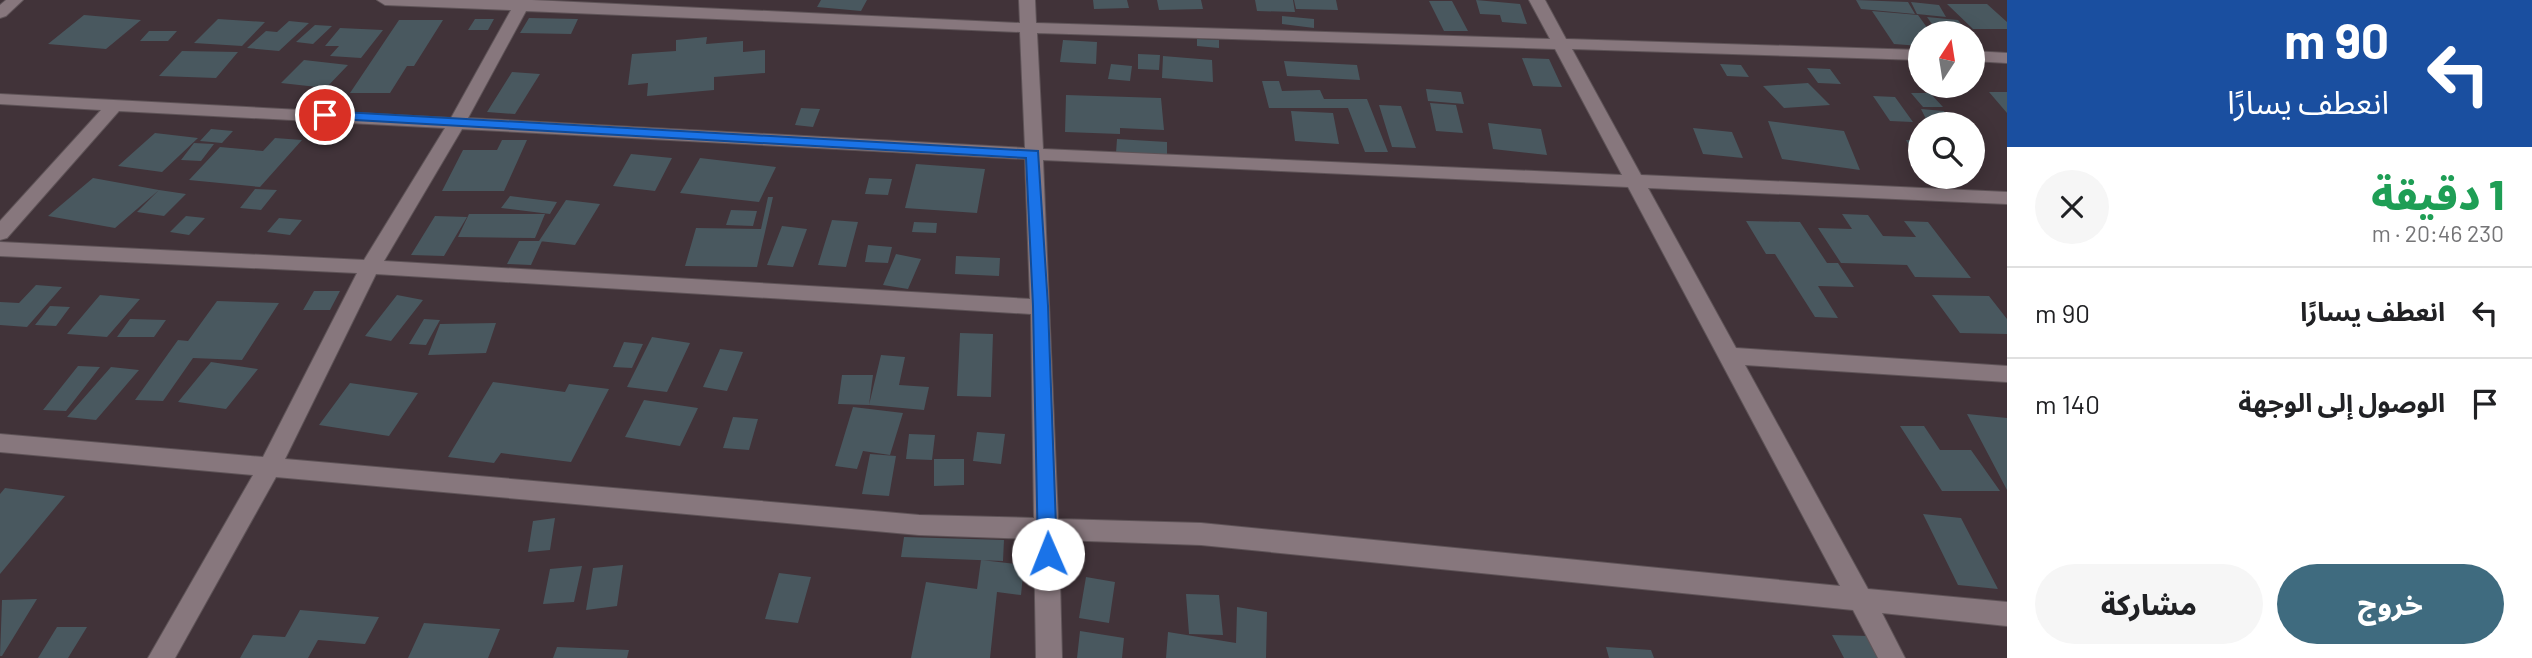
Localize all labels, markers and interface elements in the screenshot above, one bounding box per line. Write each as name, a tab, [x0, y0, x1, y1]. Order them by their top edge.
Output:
text: 90 m	[2284, 10, 2389, 69]
north arrow	[1908, 21, 1984, 98]
map controls	[1908, 21, 1985, 189]
icon: left	[2413, 28, 2504, 119]
text: انعطف يسارًا	[2227, 82, 2389, 120]
pin	[295, 85, 355, 145]
icon: arrive	[306, 96, 344, 134]
button: search	[1908, 112, 1985, 189]
text: 1 دقيقة	[2371, 168, 2504, 218]
button: close	[2035, 170, 2109, 244]
text: 230 m · 20:46	[2372, 219, 2504, 247]
icon: left	[2466, 294, 2504, 332]
text: انعطف يسارًا	[2300, 295, 2445, 326]
text: 90 m	[2035, 297, 2090, 328]
icon: arrive	[2466, 385, 2504, 423]
text: الوصول إلى الوجهة	[2238, 386, 2445, 417]
text: 140 m	[2035, 388, 2100, 419]
position arrow	[1011, 517, 1085, 591]
button: مشاركة	[2035, 564, 2263, 644]
button: خروج	[2277, 564, 2504, 644]

